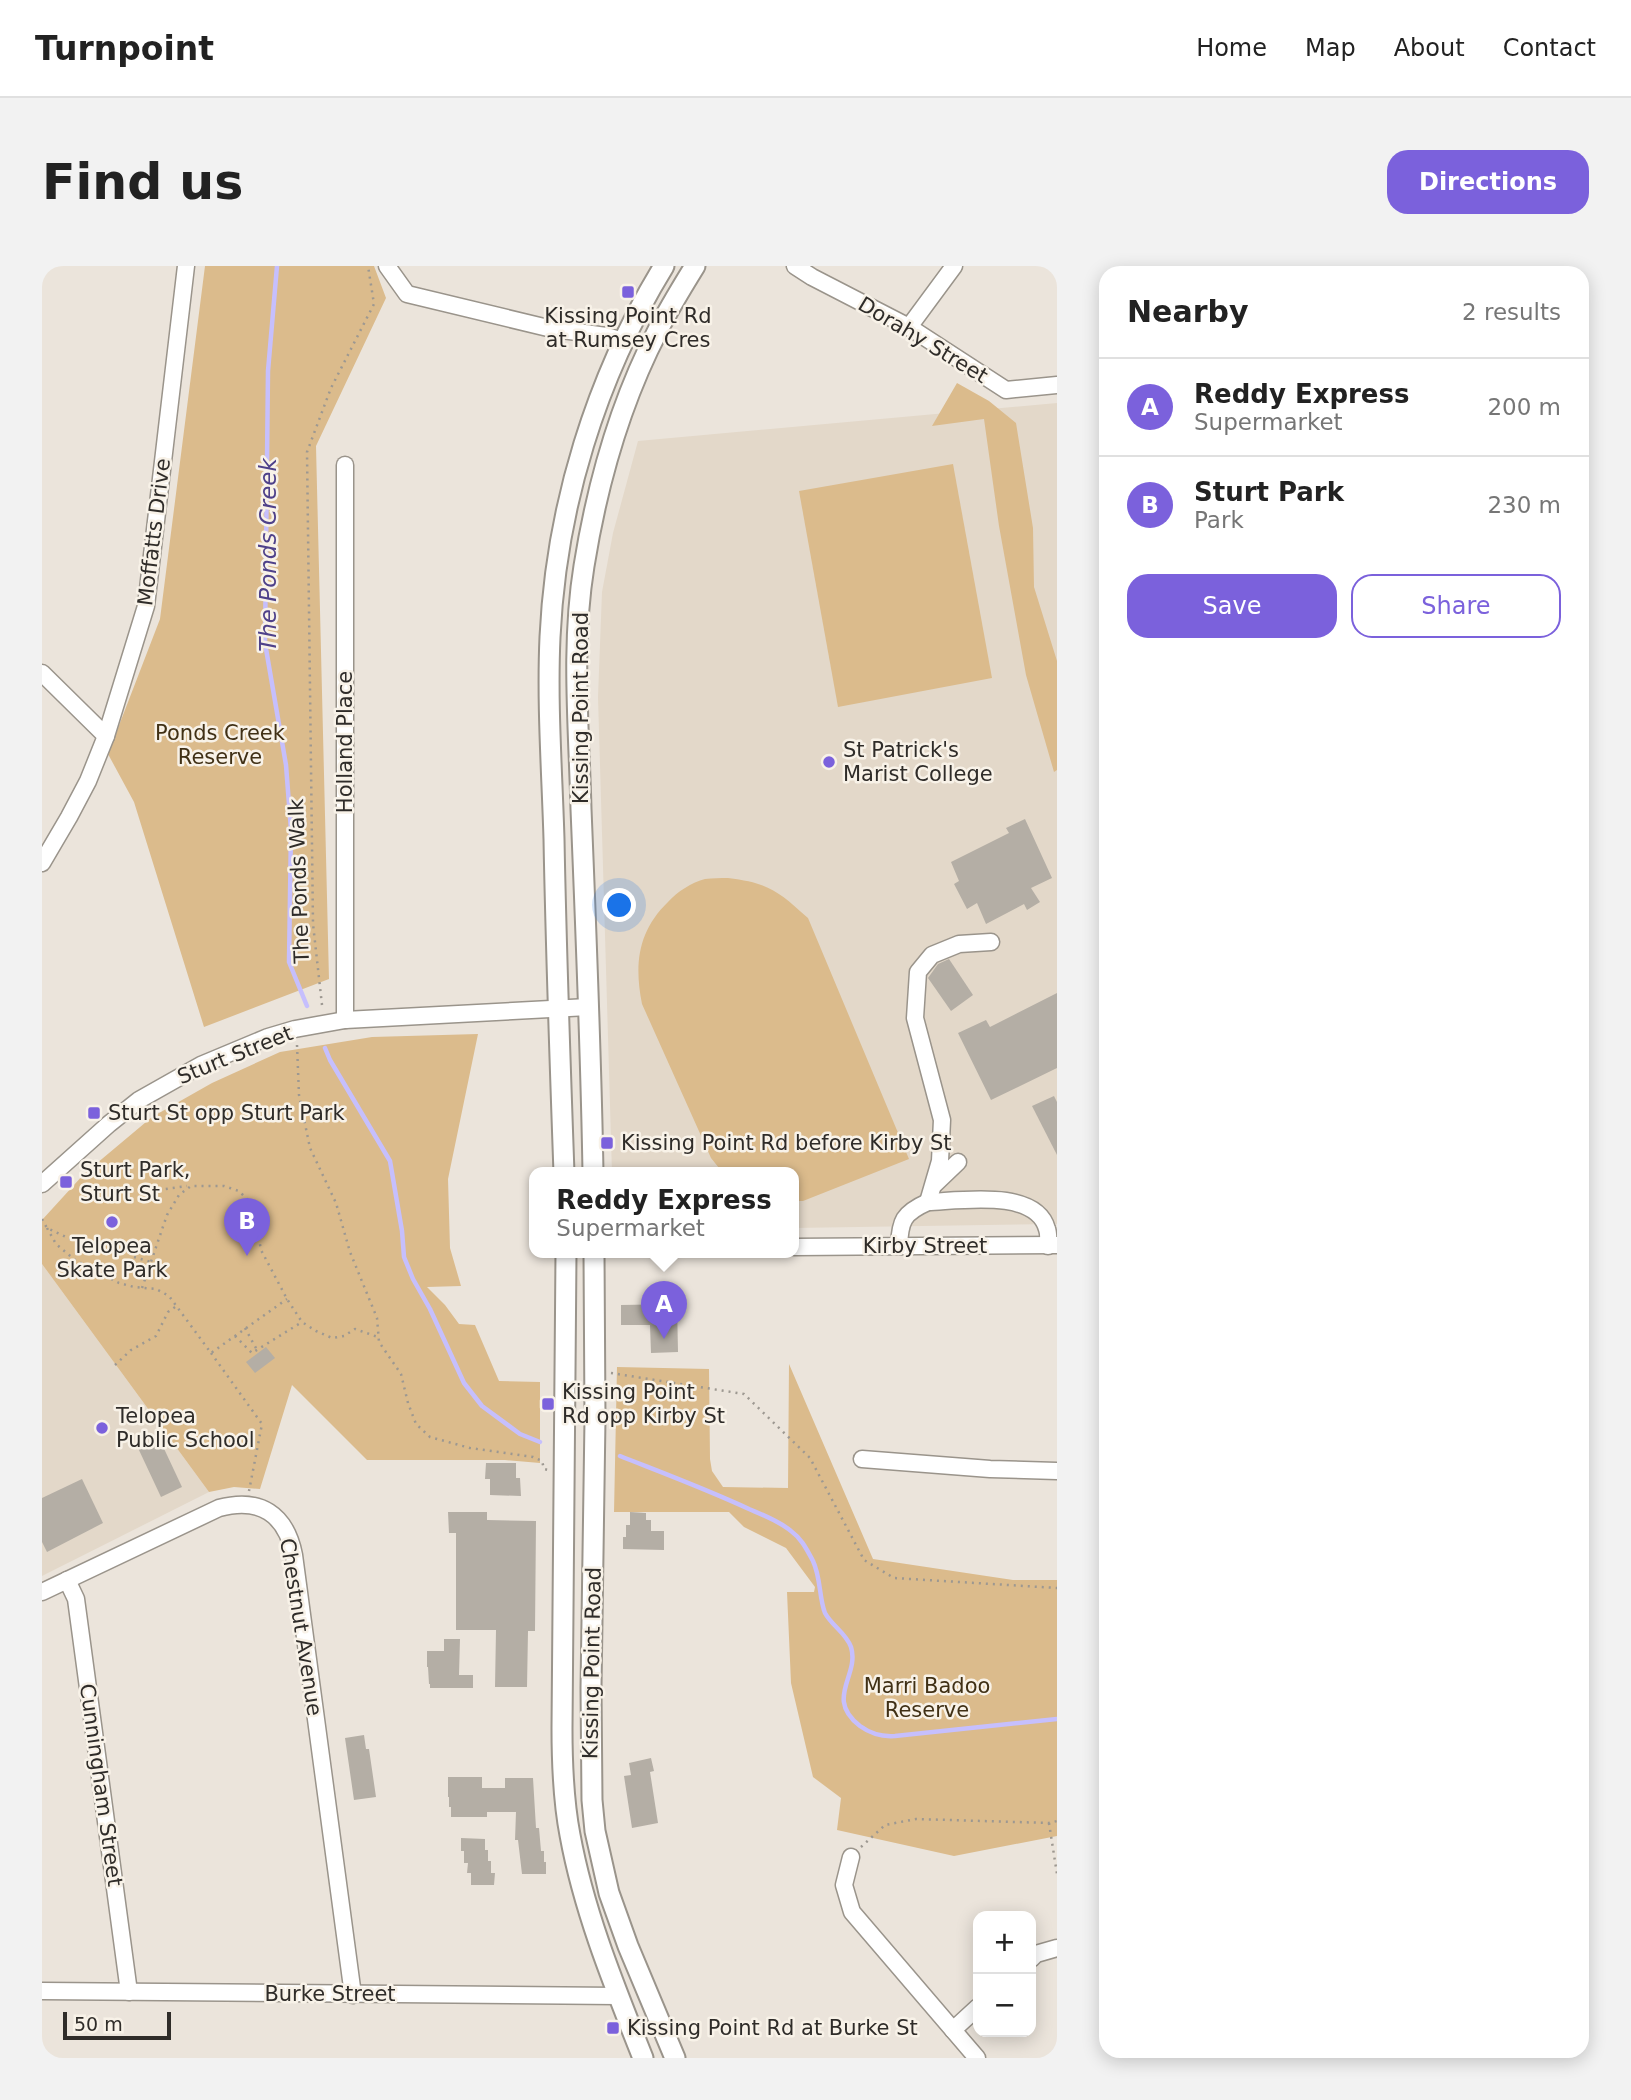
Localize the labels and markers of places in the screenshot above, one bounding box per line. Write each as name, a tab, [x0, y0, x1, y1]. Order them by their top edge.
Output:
marker: Kissing Point Rd at Rumsey Cres	[620, 284, 636, 300]
place label: Kissing Point Rd at Rumsey Cres	[544, 304, 712, 352]
place label: St Patrick's Marist College	[843, 738, 993, 786]
marker: St Patrick's Marist College	[821, 754, 837, 770]
place label: Sturt St opp Sturt Park	[108, 1101, 345, 1125]
marker: Sturt St opp Sturt Park	[86, 1105, 102, 1121]
place label: Kissing Point Rd before Kirby St	[621, 1131, 952, 1155]
marker: Kissing Point Rd before Kirby St	[599, 1135, 615, 1151]
place label: Sturt Park, Sturt St	[80, 1158, 190, 1206]
marker: Sturt Park, Sturt St	[58, 1174, 74, 1190]
pin: B	[224, 1198, 270, 1256]
marker: Telopea Skate Park	[104, 1214, 120, 1230]
place label: Telopea Skate Park	[56, 1234, 168, 1282]
pin: A	[641, 1281, 687, 1339]
place label: Kissing Point Rd opp Kirby St	[562, 1380, 725, 1428]
marker: Kissing Point Rd opp Kirby St	[540, 1396, 556, 1412]
place label: Telopea Public School	[115, 1404, 255, 1452]
marker: Telopea Public School	[94, 1420, 110, 1436]
place label: Kissing Point Rd at Burke St	[627, 2016, 918, 2040]
marker: Kissing Point Rd at Burke St	[605, 2020, 621, 2036]

